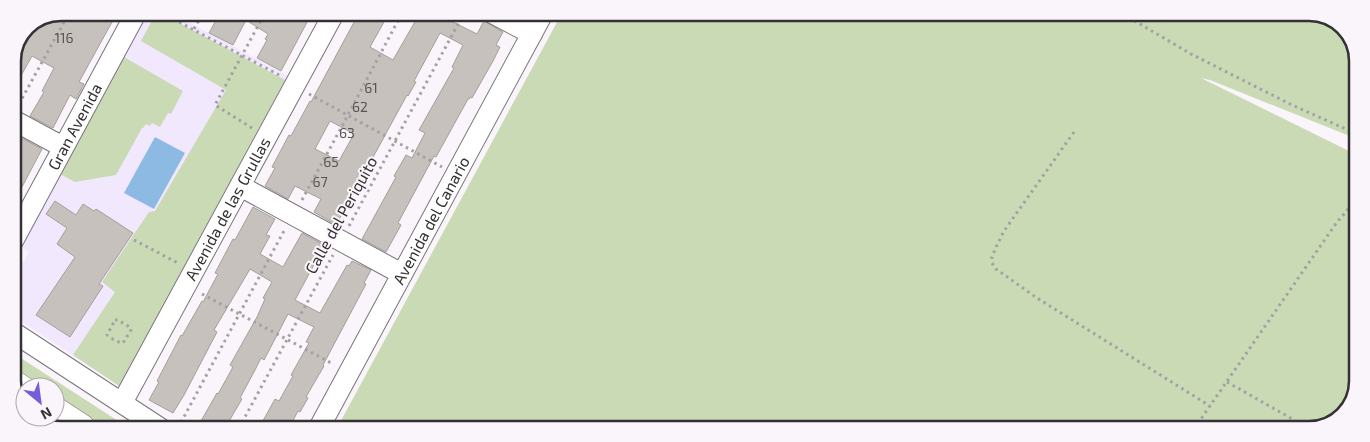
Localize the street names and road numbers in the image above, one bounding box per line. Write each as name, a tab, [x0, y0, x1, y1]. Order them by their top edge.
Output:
street label: Gran Avenida	[43, 80, 105, 173]
street label: Avenida de las Grullas	[181, 134, 274, 283]
street label: Calle del Periquito	[301, 153, 381, 277]
street label: Avenida del Canario	[388, 153, 473, 287]

